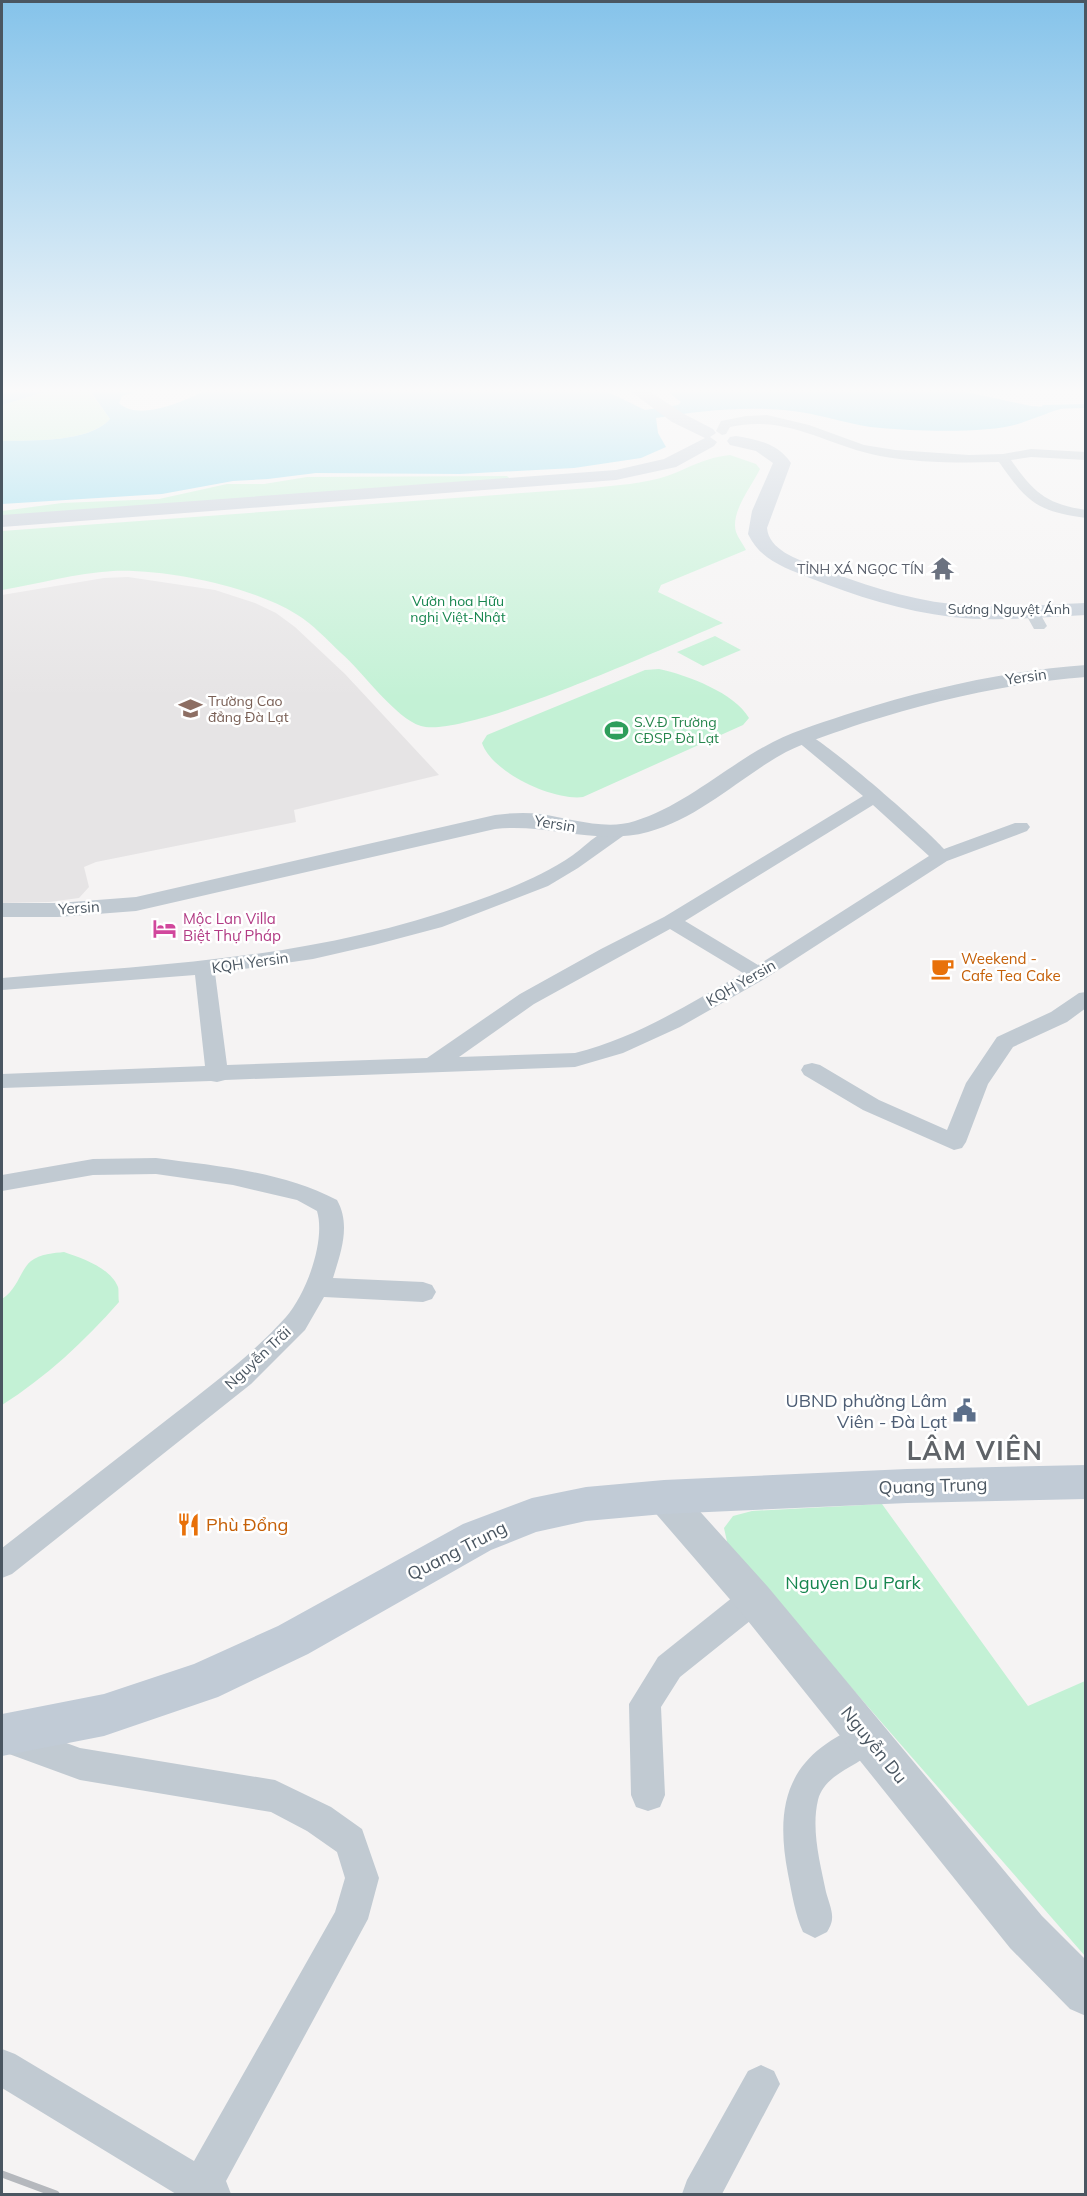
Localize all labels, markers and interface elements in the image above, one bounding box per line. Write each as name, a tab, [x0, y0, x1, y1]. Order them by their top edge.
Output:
temple icon: TỈNH XÁ NGỌC TÍN	[929, 556, 955, 582]
place label: TỈNH XÁ NGỌC TÍN	[797, 560, 924, 578]
park label: Vườn hoa Hữu nghị Việt-Nhật	[410, 592, 506, 626]
street label: Sương Nguyệt Ánh	[948, 600, 1070, 618]
street label: Yersin	[1003, 664, 1048, 689]
place label: Trường Cao đẳng Đà Lạt	[208, 692, 289, 726]
school or university icon: Trường Cao đẳng Đà Lạt	[177, 696, 203, 722]
place label: S.V.Đ Trường CĐSP Đà Lạt	[634, 713, 719, 747]
sports icon: S.V.Đ Trường CĐSP Đà Lạt	[603, 717, 629, 743]
street label: Yersin	[532, 811, 577, 836]
street label: Yersin	[57, 897, 100, 918]
place label: Mộc Lan Villa Biệt Thự Pháp	[183, 909, 281, 945]
hotel icon: Mộc Lan Villa Biệt Thự Pháp	[152, 915, 178, 941]
street label: KQH Yersin	[210, 948, 290, 977]
place label: Weekend - Cafe Tea Cake	[961, 949, 1061, 985]
street label: KQH Yersin	[703, 955, 779, 1010]
cafe icon: Weekend - Cafe Tea Cake	[930, 955, 956, 981]
street label: Nguyễn Trãi	[221, 1322, 295, 1393]
place label: UBND phường Lâm Viên - Đà Lạt	[786, 1389, 947, 1433]
public building icon: UBND phường Lâm Viên - Đà Lạt	[952, 1398, 978, 1424]
district label: LÂM VIÊN	[907, 1434, 1043, 1467]
street label: Quang Trung	[878, 1472, 988, 1499]
restaurant icon: Phù Đổng	[175, 1512, 201, 1538]
place label: Phù Đổng	[206, 1513, 288, 1536]
street label: Quang Trung	[403, 1516, 511, 1586]
park label: Nguyen Du Park	[785, 1571, 922, 1594]
street label: Nguyễn Du	[836, 1701, 913, 1788]

